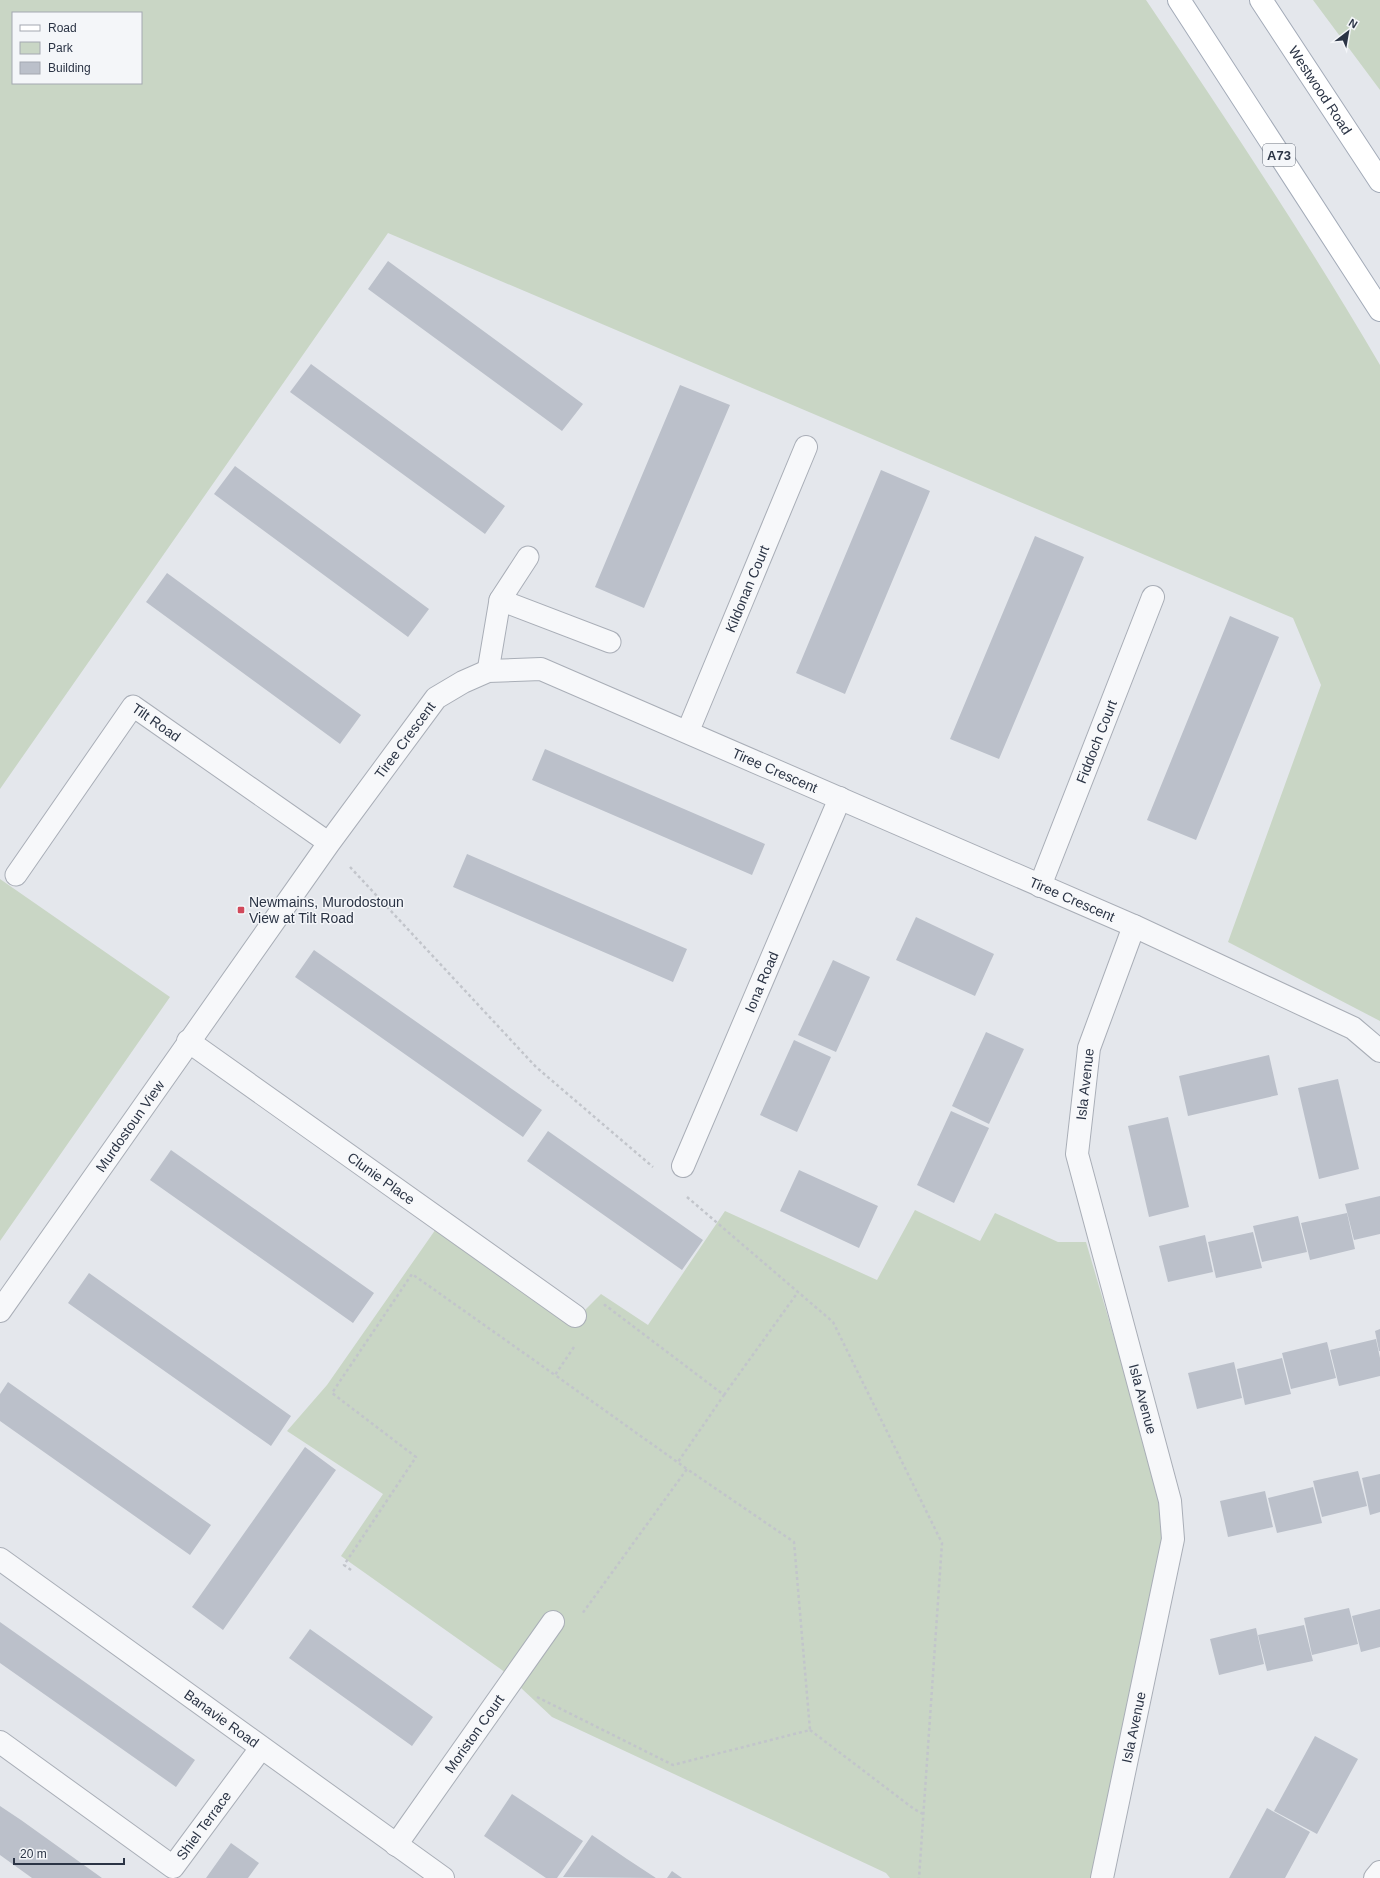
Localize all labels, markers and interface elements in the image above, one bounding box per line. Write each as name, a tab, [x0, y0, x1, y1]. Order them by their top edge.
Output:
legend	[12, 12, 142, 84]
north arrow	[1328, 12, 1368, 52]
text: N	[1347, 16, 1360, 31]
text: Road	[48, 21, 77, 35]
text: Park	[48, 41, 74, 55]
street label: Westwood Road	[1285, 43, 1355, 137]
text: Building	[48, 61, 91, 75]
road number: A73	[1263, 144, 1295, 166]
street label: Kildonan Court	[722, 543, 772, 635]
street label: Tiree Crescent	[371, 698, 439, 782]
street label: Fiddoch Court	[1073, 698, 1120, 786]
street label: Tilt Road	[129, 700, 184, 745]
street label: Tiree Crescent	[730, 745, 820, 796]
street label: Tiree Crescent	[1027, 874, 1117, 925]
place label: Newmains, Murodostoun View at Tilt Road	[249, 894, 404, 926]
marker: Newmains, Murodostoun View at Tilt Road	[236, 905, 246, 915]
street label: Iona Road	[741, 949, 782, 1015]
street label: Isla Avenue	[1073, 1047, 1097, 1121]
street label: Murdostoun View	[92, 1077, 168, 1175]
street label: Clunie Place	[344, 1149, 418, 1208]
street label: Isla Avenue	[1126, 1362, 1160, 1436]
street label: Banavie Road	[181, 1686, 262, 1751]
street label: Isla Avenue	[1118, 1690, 1149, 1764]
street label: Moriston Court	[441, 1692, 507, 1776]
street label: Shiel Terrace	[173, 1788, 234, 1863]
scale bar	[14, 1840, 124, 1866]
text: 20 m	[20, 1847, 47, 1861]

